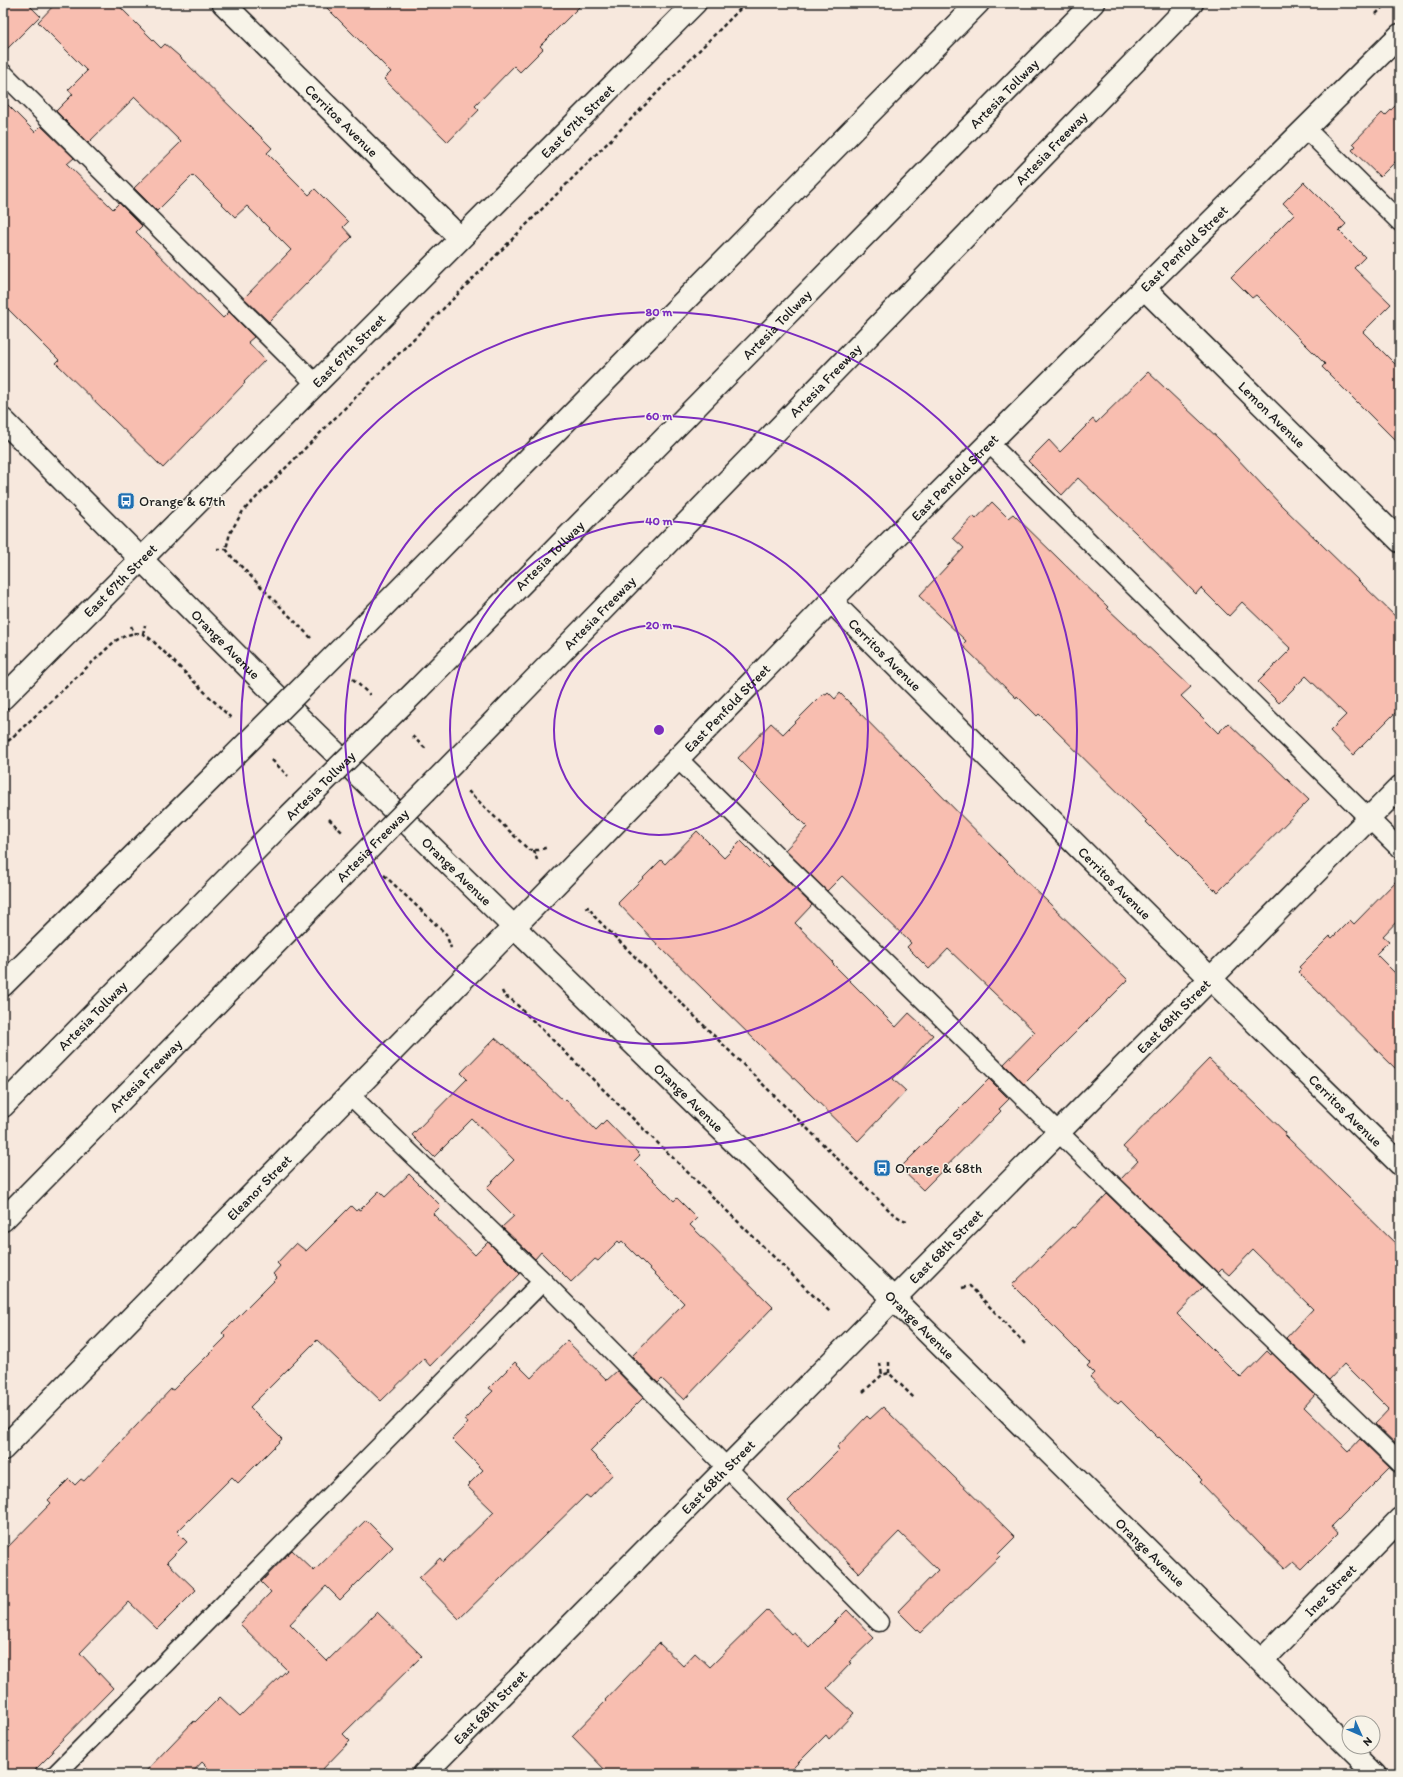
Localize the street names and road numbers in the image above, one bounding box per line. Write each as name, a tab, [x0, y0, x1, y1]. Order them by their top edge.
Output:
street label: Artesia Tollway	[966, 55, 1042, 132]
street label: Cerritos Avenue	[301, 81, 382, 161]
street label: East 67th Street	[537, 81, 618, 162]
street label: Artesia Freeway	[1011, 107, 1091, 188]
street label: East Penfold Street	[1137, 202, 1231, 296]
street label: Artesia Tollway	[739, 286, 815, 363]
street label: East 67th Street	[308, 310, 389, 391]
street label: Artesia Freeway	[786, 340, 865, 421]
street label: Lemon Avenue	[1235, 378, 1309, 452]
street label: East Penfold Street	[907, 430, 1002, 525]
street label: Artesia Tollway	[511, 517, 588, 594]
street label: East 67th Street	[80, 540, 160, 621]
street label: Artesia Freeway	[560, 572, 639, 653]
street label: Orange Avenue	[187, 606, 264, 683]
street label: Cerritos Avenue	[845, 615, 925, 695]
street label: East Penfold Street	[680, 660, 774, 756]
street label: Artesia Tollway	[282, 747, 359, 824]
street label: Artesia Freeway	[333, 805, 412, 885]
street label: Orange Avenue	[418, 833, 496, 910]
street label: Cerritos Avenue	[1074, 843, 1155, 923]
street label: East 68th Street	[1133, 975, 1214, 1057]
street label: Artesia Tollway	[54, 977, 131, 1054]
street label: Artesia Freeway	[106, 1035, 186, 1116]
street label: Orange Avenue	[650, 1060, 728, 1136]
street label: Cerritos Avenue	[1305, 1071, 1386, 1150]
street label: Eleanor Street	[223, 1151, 295, 1224]
street label: East 68th Street	[905, 1206, 986, 1287]
street label: Orange Avenue	[881, 1287, 958, 1363]
street label: East 68th Street	[677, 1436, 758, 1518]
street label: Orange Avenue	[1112, 1514, 1189, 1591]
street label: Inez Street	[1301, 1560, 1360, 1620]
street label: East 68th Street	[450, 1666, 531, 1748]

